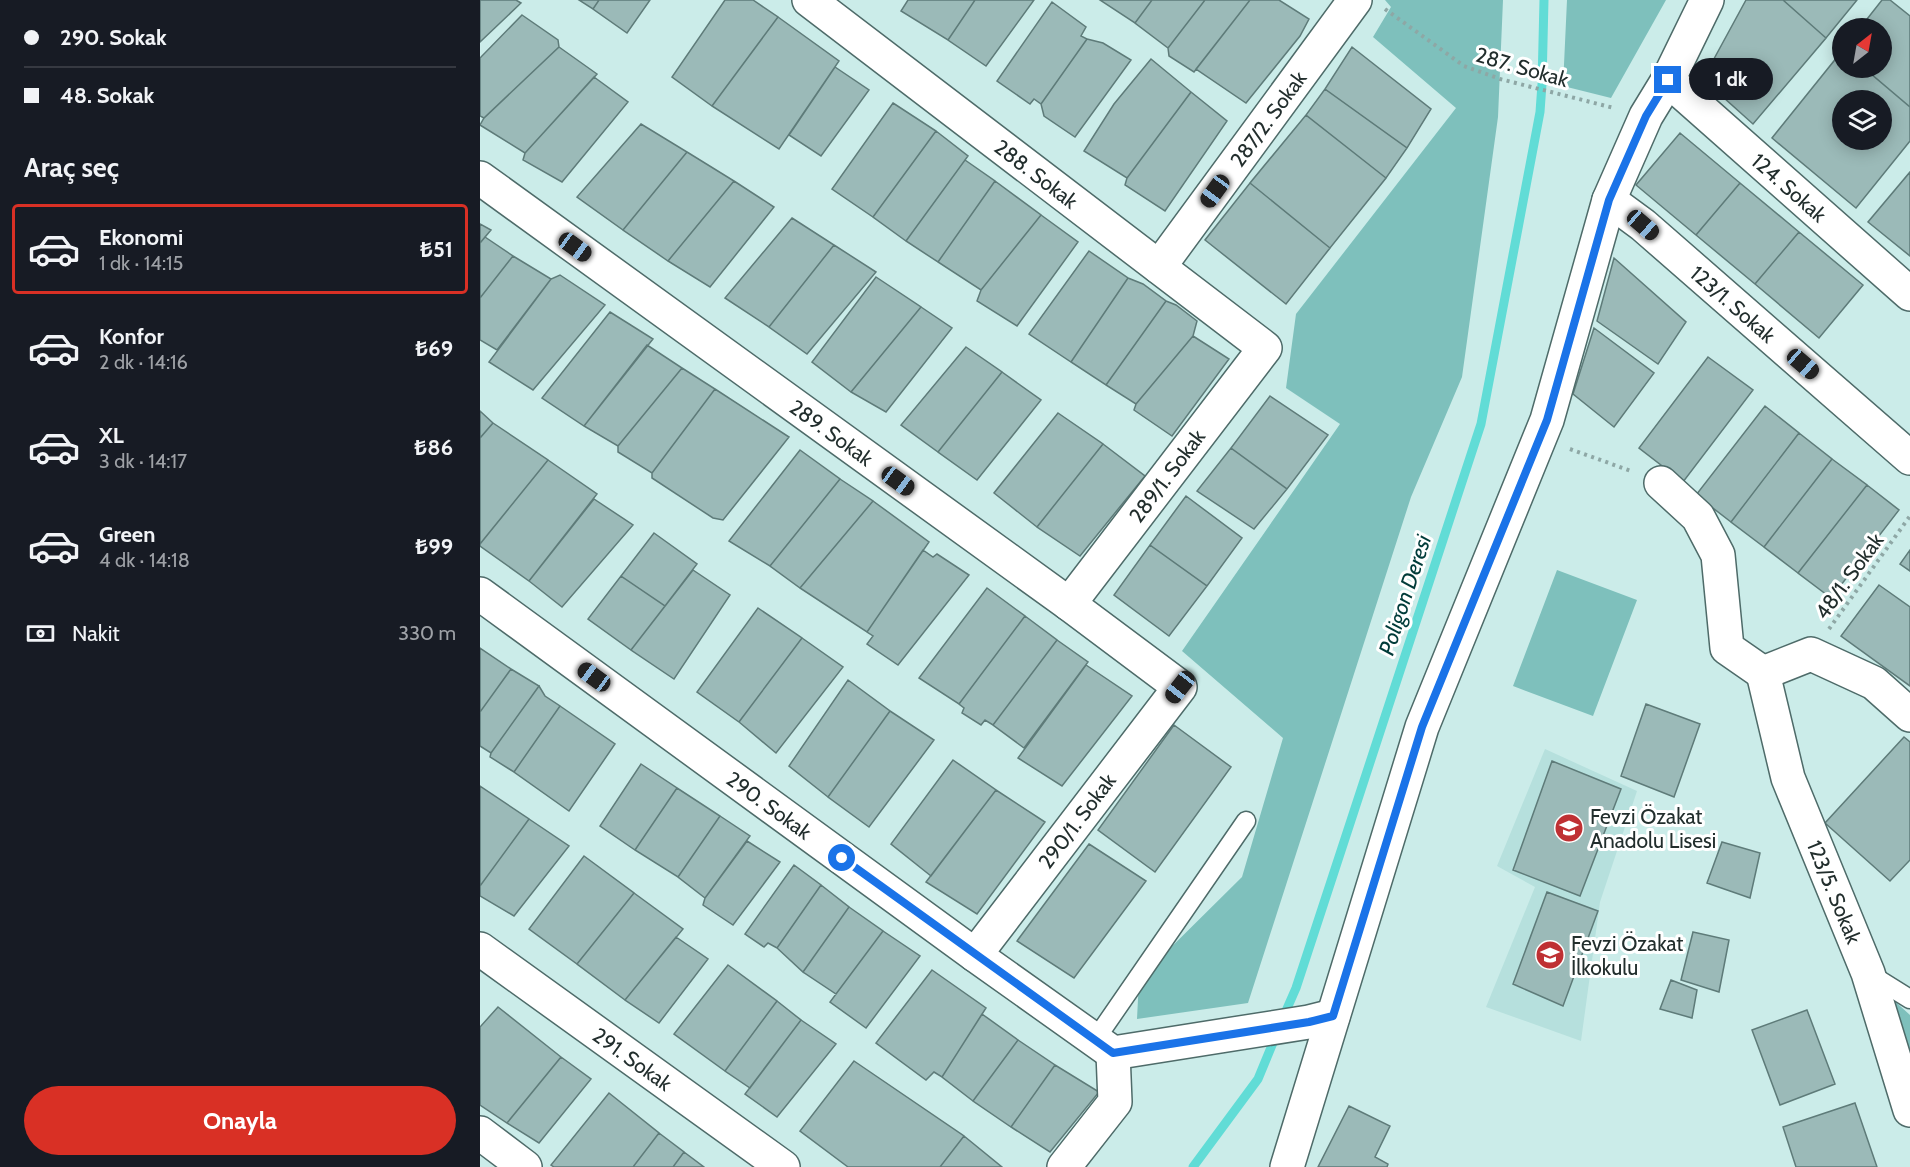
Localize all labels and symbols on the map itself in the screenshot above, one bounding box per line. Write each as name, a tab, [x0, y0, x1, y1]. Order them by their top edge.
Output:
north arrow	[1832, 18, 1892, 78]
street label: 287. Sokak	[1473, 42, 1572, 92]
callout: 1 dk	[1689, 59, 1773, 101]
street label: 287/2. Sokak	[1224, 65, 1312, 172]
route end	[1654, 66, 1681, 93]
street label: 288. Sokak	[990, 134, 1083, 214]
street label: 124. Sokak	[1747, 148, 1832, 227]
car	[1197, 171, 1233, 211]
car	[1624, 206, 1662, 244]
car	[555, 229, 595, 265]
street label: 123/1. Sokak	[1686, 260, 1781, 348]
car	[1784, 345, 1822, 383]
street label: 289. Sokak	[785, 394, 879, 471]
street label: 289/1. Sokak	[1124, 424, 1211, 528]
car	[878, 463, 918, 499]
street label: 48/1. Sokak	[1809, 528, 1889, 624]
water label: Poligon Deresi	[1373, 531, 1437, 659]
car	[574, 659, 614, 695]
car	[1162, 667, 1198, 707]
street label: 290. Sokak	[722, 766, 817, 845]
street label: 290/1. Sokak	[1033, 768, 1121, 874]
place label: Fevzi Özakat Anadolu Lisesi	[1590, 804, 1716, 853]
school or university icon: Fevzi Özakat Anadolu Lisesi	[1553, 812, 1585, 844]
street label: 123/5. Sokak	[1802, 837, 1867, 948]
route start	[828, 844, 855, 871]
place label: Fevzi Özakat İlkokulu	[1571, 931, 1683, 980]
school or university icon: Fevzi Özakat İlkokulu	[1534, 939, 1566, 971]
street label: 291. Sokak	[588, 1022, 678, 1096]

